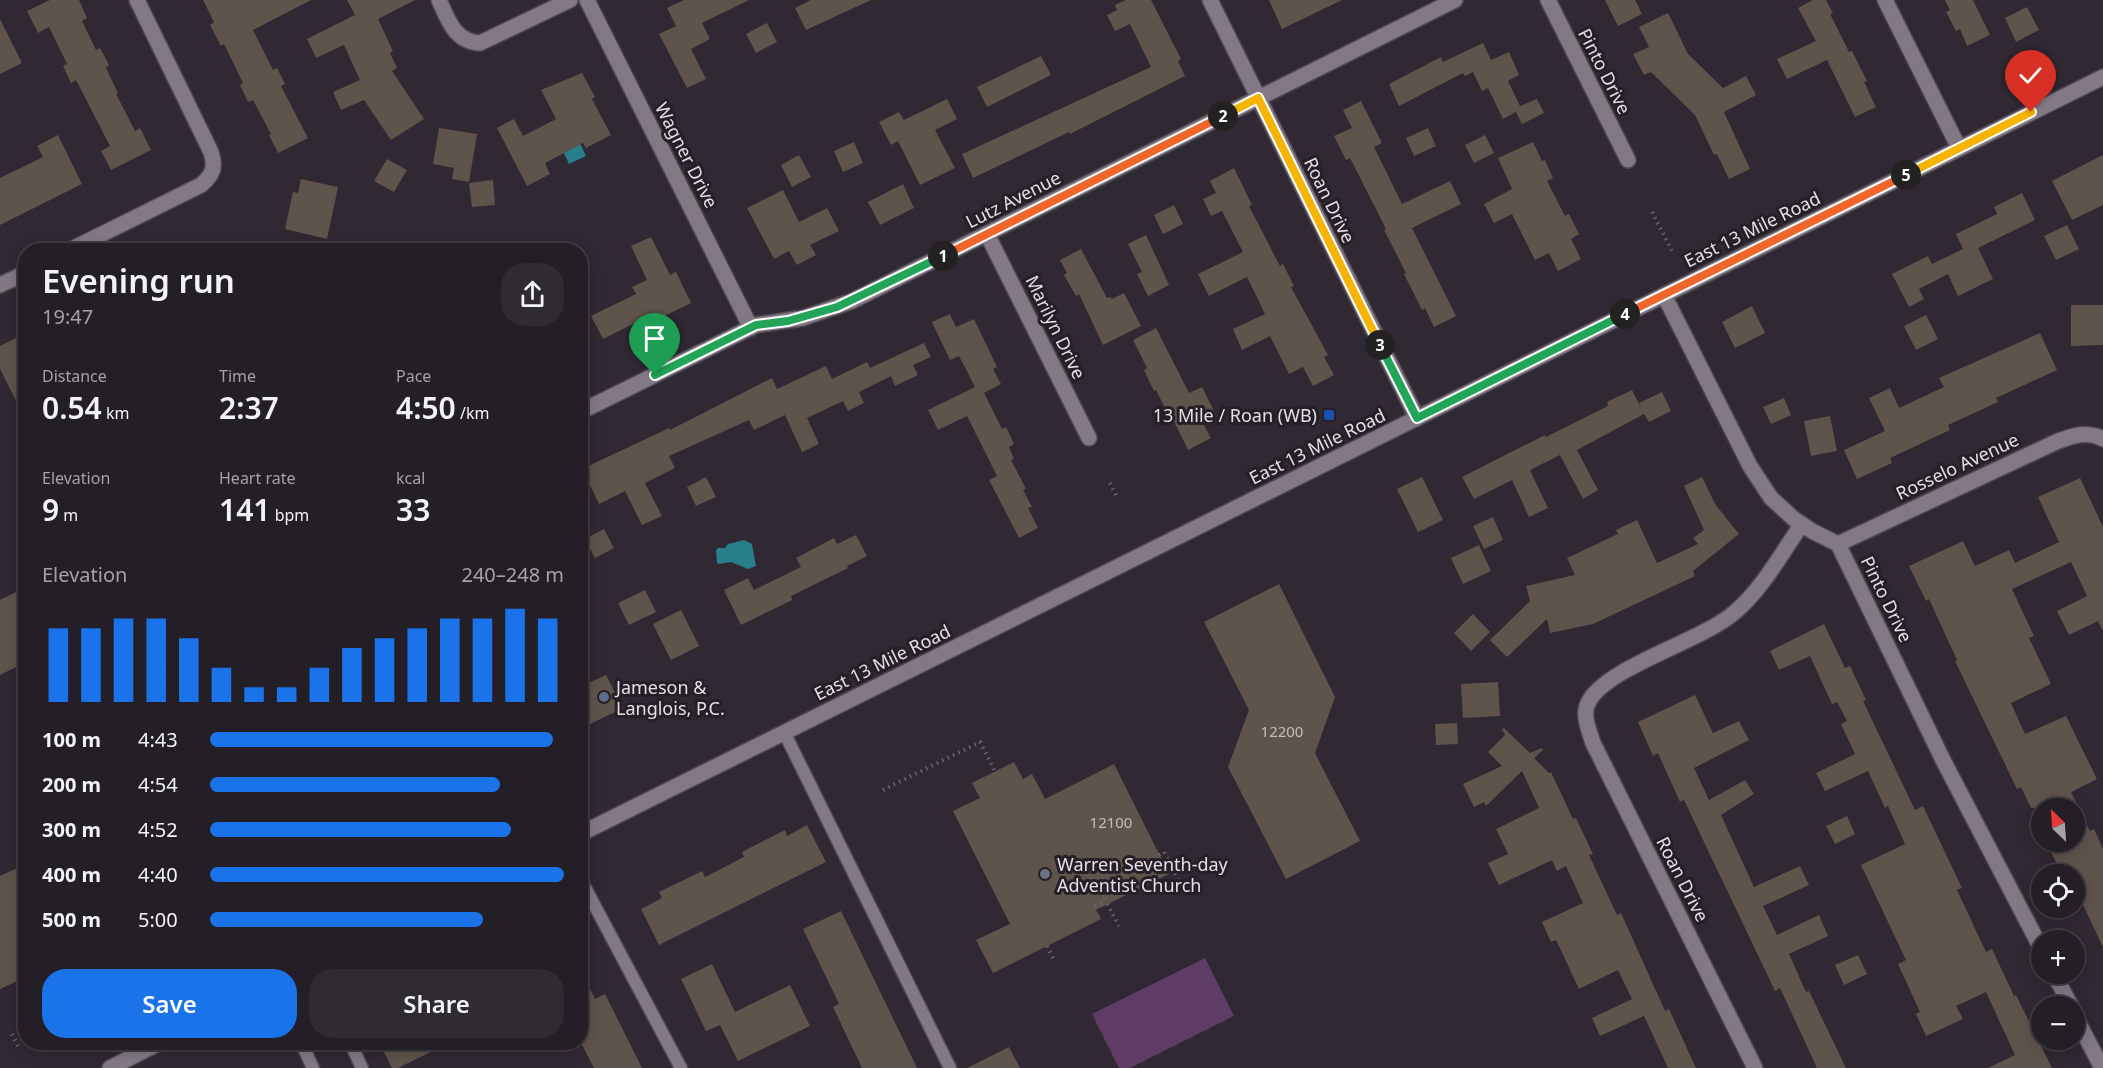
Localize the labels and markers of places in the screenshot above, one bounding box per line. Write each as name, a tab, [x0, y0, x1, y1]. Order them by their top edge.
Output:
pin	[2005, 50, 2056, 112]
pin: 2	[1208, 101, 1238, 131]
pin: 5	[1891, 160, 1921, 190]
pin: 1	[928, 241, 958, 271]
pin: 4	[1610, 299, 1640, 329]
pin	[629, 313, 680, 375]
pin: 3	[1365, 330, 1395, 360]
place label: 13 Mile / Roan (WB)	[1153, 403, 1317, 427]
marker: 13 Mile / Roan (WB)	[1322, 408, 1336, 422]
place label: Jameson & Langlois, P.C.	[614, 675, 725, 720]
marker: Jameson & Langlois, P.C.	[597, 690, 611, 704]
place label: Warren Seventh-day Adventist Church	[1057, 852, 1229, 897]
marker: Warren Seventh-day Adventist Church	[1038, 867, 1052, 881]

